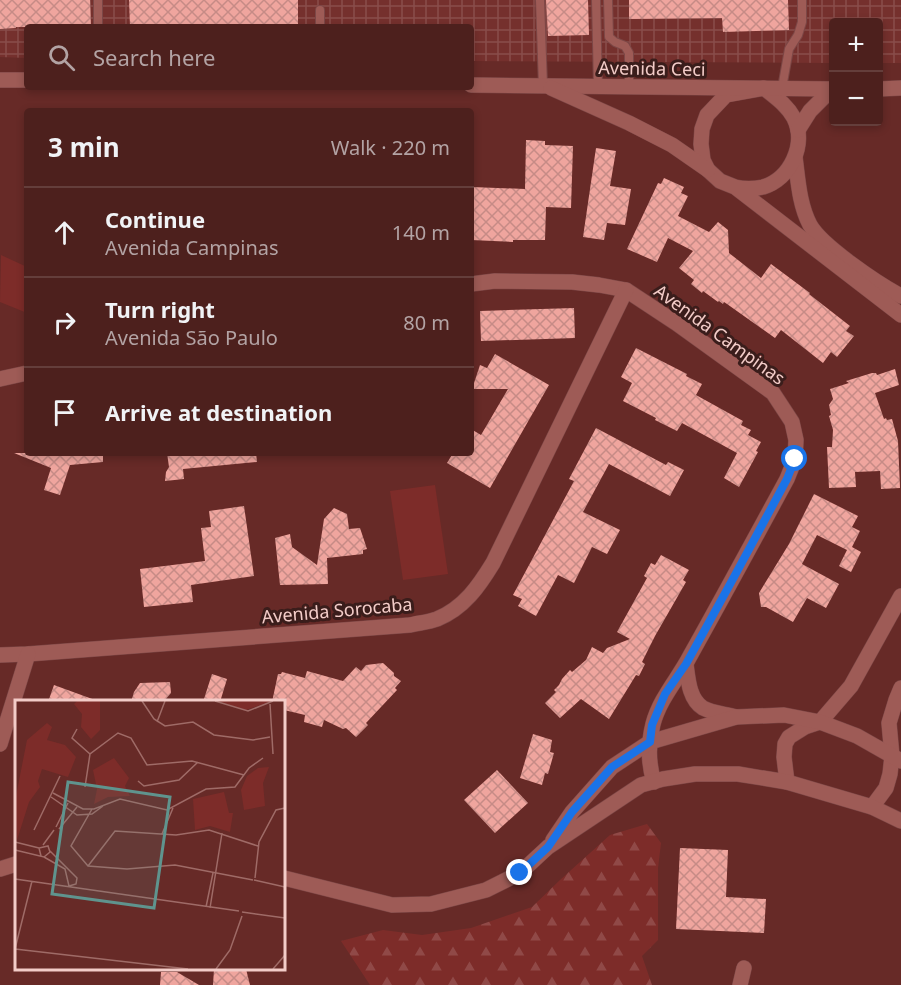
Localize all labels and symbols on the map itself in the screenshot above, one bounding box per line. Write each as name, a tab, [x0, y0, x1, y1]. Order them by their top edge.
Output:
street label: Avenida Ceci	[598, 55, 706, 81]
street label: Avenida Campinas	[650, 278, 790, 390]
route start	[781, 445, 807, 471]
street label: Avenida Sorocaba	[261, 591, 413, 629]
inset map	[15, 700, 285, 970]
route end	[506, 859, 532, 885]

